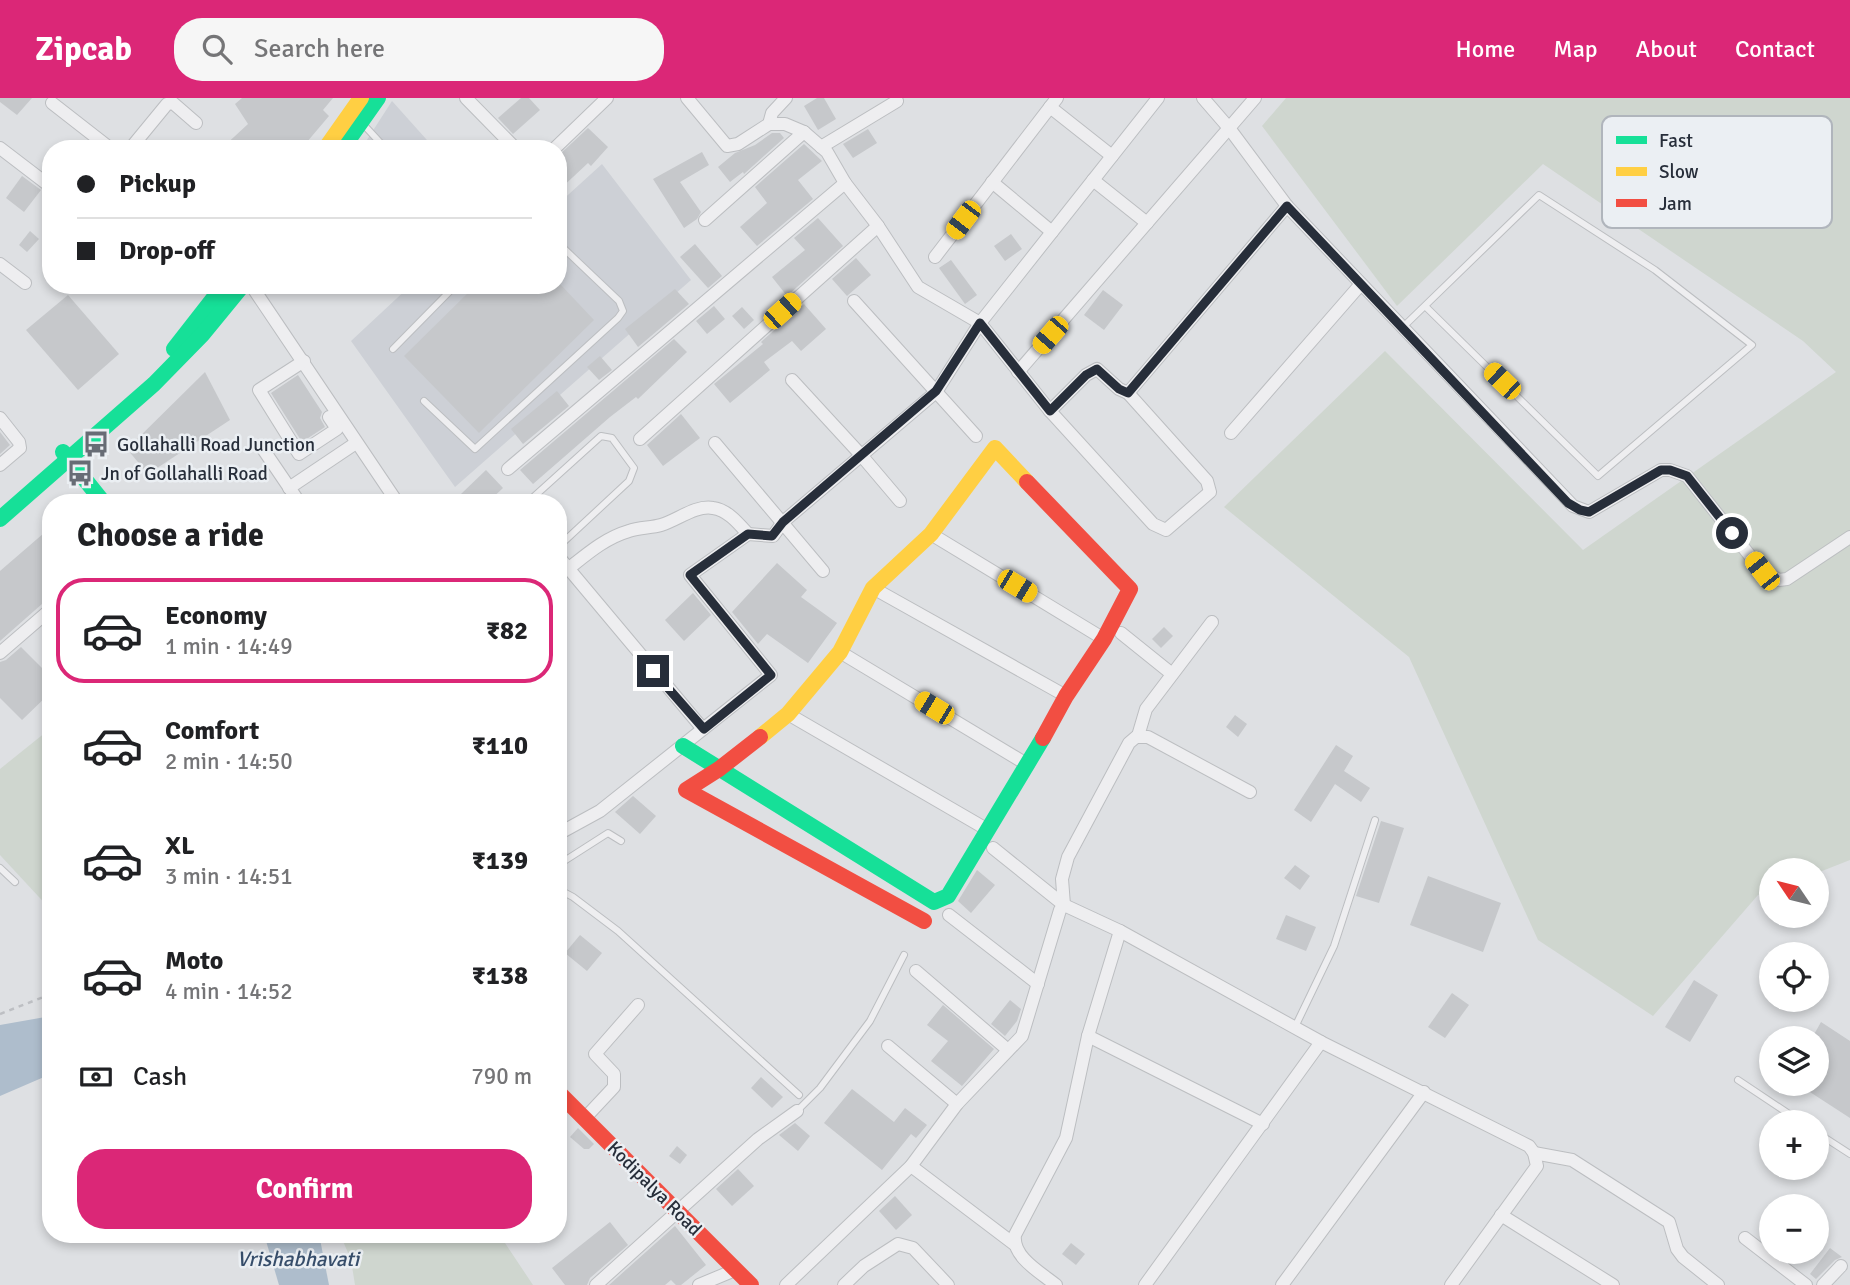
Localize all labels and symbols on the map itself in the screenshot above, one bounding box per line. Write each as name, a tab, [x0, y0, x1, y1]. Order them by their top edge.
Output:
legend	[1602, 116, 1832, 228]
text: Fast	[1659, 129, 1693, 153]
text: Slow	[1659, 160, 1699, 184]
text: Jam	[1659, 192, 1692, 216]
car	[942, 197, 985, 243]
car	[760, 289, 805, 333]
car	[1029, 312, 1072, 358]
car	[1480, 359, 1525, 403]
bus stop icon: Gollahalli Road Junction	[81, 429, 111, 459]
place label: Gollahalli Road Junction	[117, 433, 315, 457]
bus stop icon: Jn of Gollahalli Road	[65, 458, 95, 488]
place label: Jn of Gollahalli Road	[101, 462, 268, 486]
route start	[1716, 517, 1748, 549]
car	[1741, 548, 1784, 594]
car	[994, 566, 1041, 606]
route end	[637, 655, 669, 687]
car	[911, 688, 958, 728]
north arrow	[1759, 858, 1829, 928]
street label: Kodipalya Road	[602, 1136, 707, 1241]
water label: Vrishabhavati	[237, 1246, 362, 1272]

